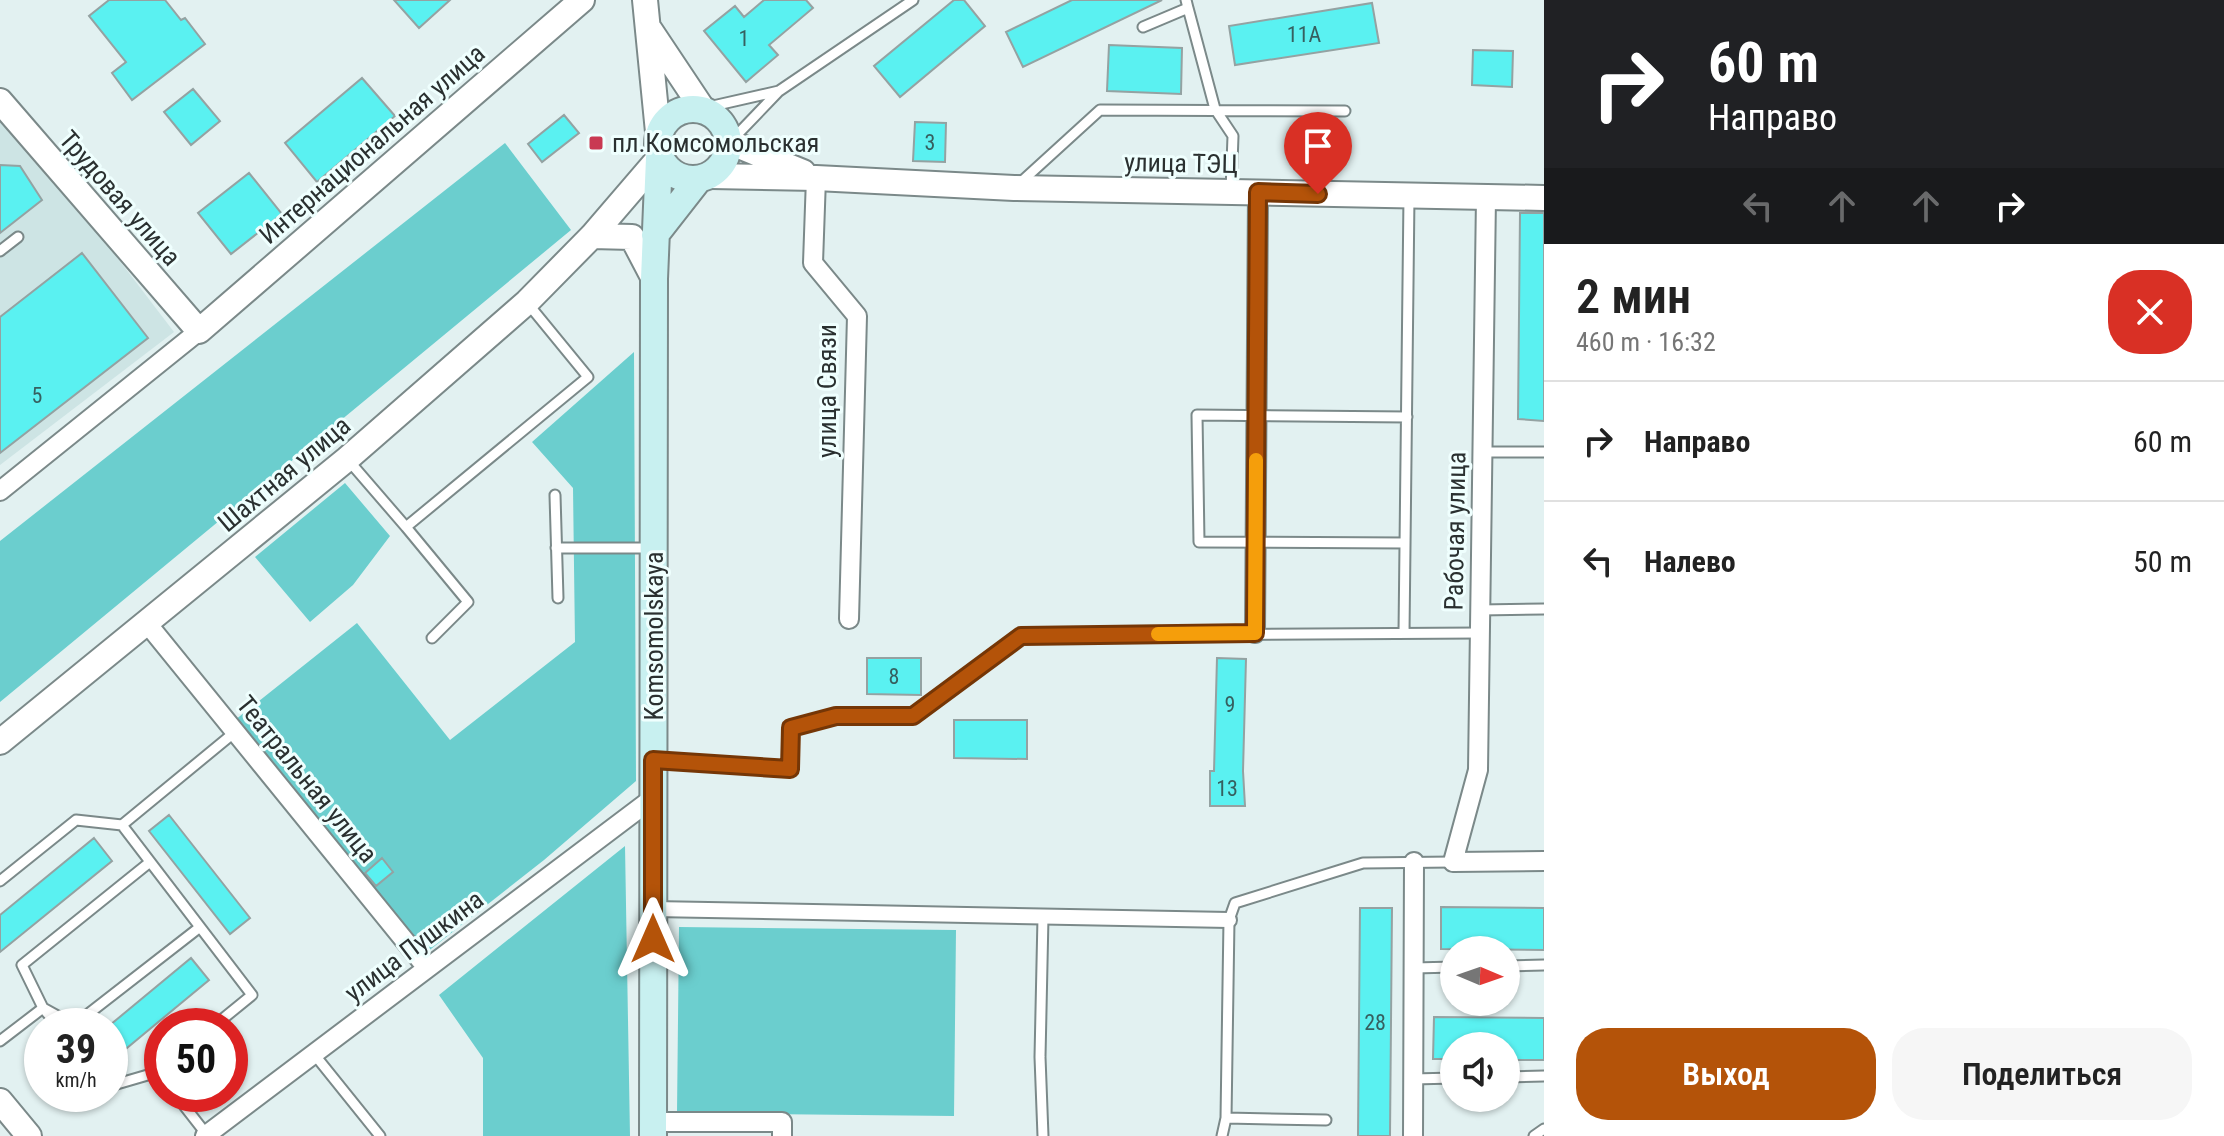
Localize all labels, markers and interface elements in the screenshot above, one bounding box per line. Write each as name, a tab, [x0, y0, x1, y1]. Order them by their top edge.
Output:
house number: 11А	[1287, 22, 1322, 47]
house number: 1	[739, 26, 749, 51]
text: 60 m	[1708, 30, 1819, 96]
icon: right	[1576, 32, 1680, 136]
street label: Интернациональная улица	[253, 38, 491, 250]
text: Направо	[1708, 97, 1837, 139]
pin	[1284, 112, 1352, 194]
street label: Трудовая улица	[53, 124, 187, 272]
icon: arrive	[1296, 124, 1340, 168]
place label: пл.Комсомольская	[612, 128, 819, 158]
house number: 3	[925, 130, 935, 155]
marker: пл.Комсомольская	[587, 134, 605, 152]
street label: улица ТЭЦ	[1124, 147, 1238, 179]
icon: left	[1736, 184, 1780, 228]
icon: ahead	[1820, 184, 1864, 228]
icon: ahead	[1904, 184, 1948, 228]
icon: right	[1988, 184, 2032, 228]
text: 2 мин	[1576, 268, 1691, 325]
button: close	[2108, 270, 2192, 354]
street label: улица Связи	[812, 324, 842, 458]
text: 460 m · 16:32	[1576, 327, 1716, 357]
house number: 5	[32, 383, 42, 408]
street label: Шахтная улица	[212, 410, 356, 538]
icon: right	[1576, 419, 1620, 463]
text: Направо	[1644, 424, 1750, 459]
text: 60 m	[2133, 424, 2192, 459]
street label: Рабочая улица	[1439, 451, 1471, 611]
icon: left	[1576, 539, 1620, 583]
text: Налево	[1644, 544, 1736, 579]
text: 50 m	[2133, 544, 2192, 579]
street label: Komsomolskaya	[639, 552, 669, 720]
house number: 8	[889, 664, 899, 689]
street label: Театральная улица	[231, 690, 383, 868]
house number: 9	[1225, 692, 1235, 717]
house number: 13	[1216, 776, 1238, 801]
street label: улица Пушкина	[339, 884, 489, 1008]
position arrow	[611, 897, 695, 981]
north arrow	[1440, 936, 1520, 1016]
map controls	[1440, 936, 1520, 1112]
speed limit sign: 50	[144, 1008, 248, 1112]
house number: 28	[1364, 1010, 1386, 1035]
text: 39	[56, 1026, 96, 1073]
button: Выход	[1576, 1028, 1876, 1120]
button: Поделиться	[1892, 1028, 2192, 1120]
button: sound	[1440, 1032, 1520, 1112]
text: km/h	[55, 1068, 97, 1092]

